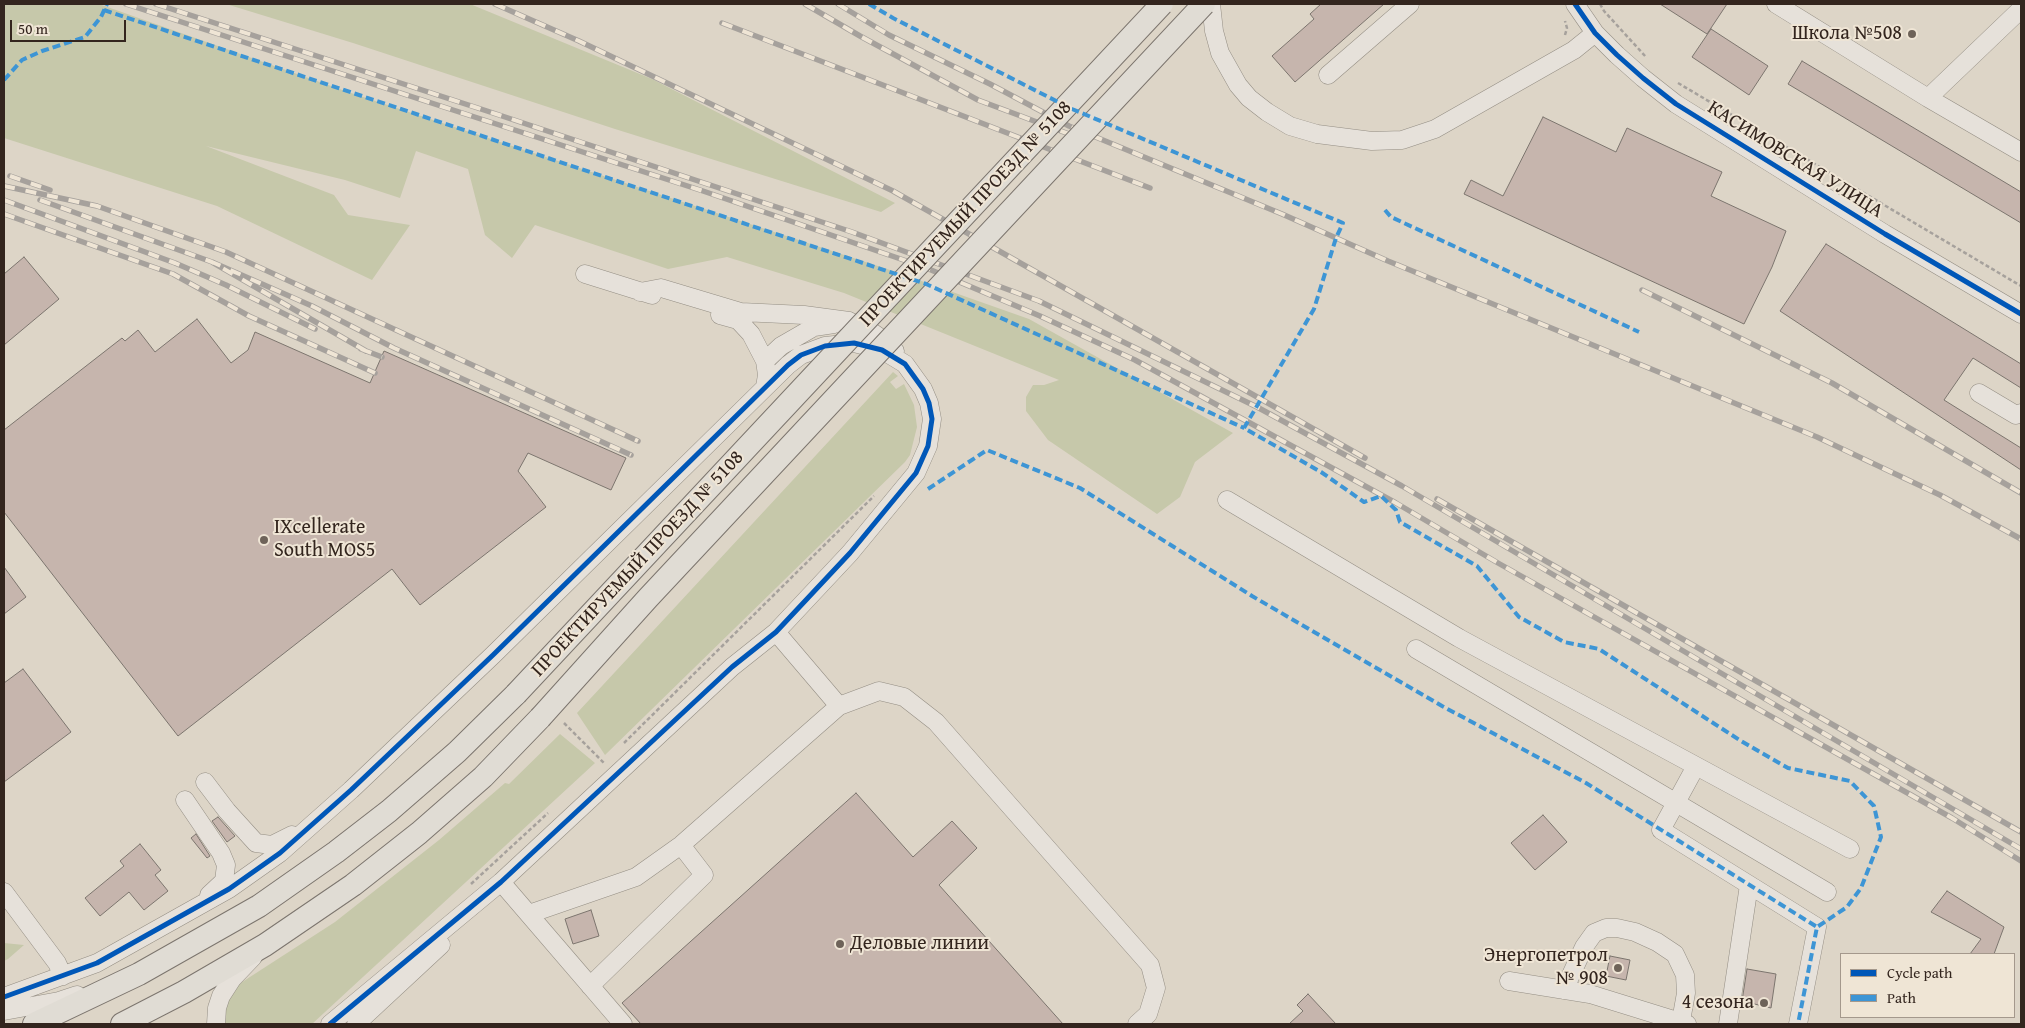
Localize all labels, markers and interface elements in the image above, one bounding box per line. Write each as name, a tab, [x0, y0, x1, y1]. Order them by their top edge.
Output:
scale bar	[12, 10, 129, 42]
text: 50 m	[18, 18, 48, 39]
place label: Школа №508	[1792, 22, 1902, 46]
marker: Школа №508	[1906, 28, 1918, 40]
street label: ПРОЕКТИРУЕМЫЙ ПРОЕЗД № 5108	[855, 96, 1077, 332]
street label: КАСИМОВСКАЯ УЛИЦА	[1703, 96, 1887, 224]
street label: ПРОЕКТИРУЕМЫЙ ПРОЕЗД № 5108	[527, 446, 749, 682]
place label: IXcellerate South MOS5	[274, 516, 375, 563]
marker: IXcellerate South MOS5	[258, 534, 270, 546]
place label: Деловые линии	[850, 932, 989, 956]
marker: Деловые линии	[834, 938, 846, 950]
place label: Энергопетрол № 908	[1484, 944, 1608, 991]
legend	[1840, 953, 2015, 1018]
marker: Энергопетрол № 908	[1612, 962, 1624, 974]
text: Cycle path	[1887, 962, 1953, 983]
text: Path	[1887, 987, 1916, 1008]
place label: 4 сезона	[1682, 991, 1754, 1015]
marker: 4 сезона	[1758, 997, 1770, 1009]

